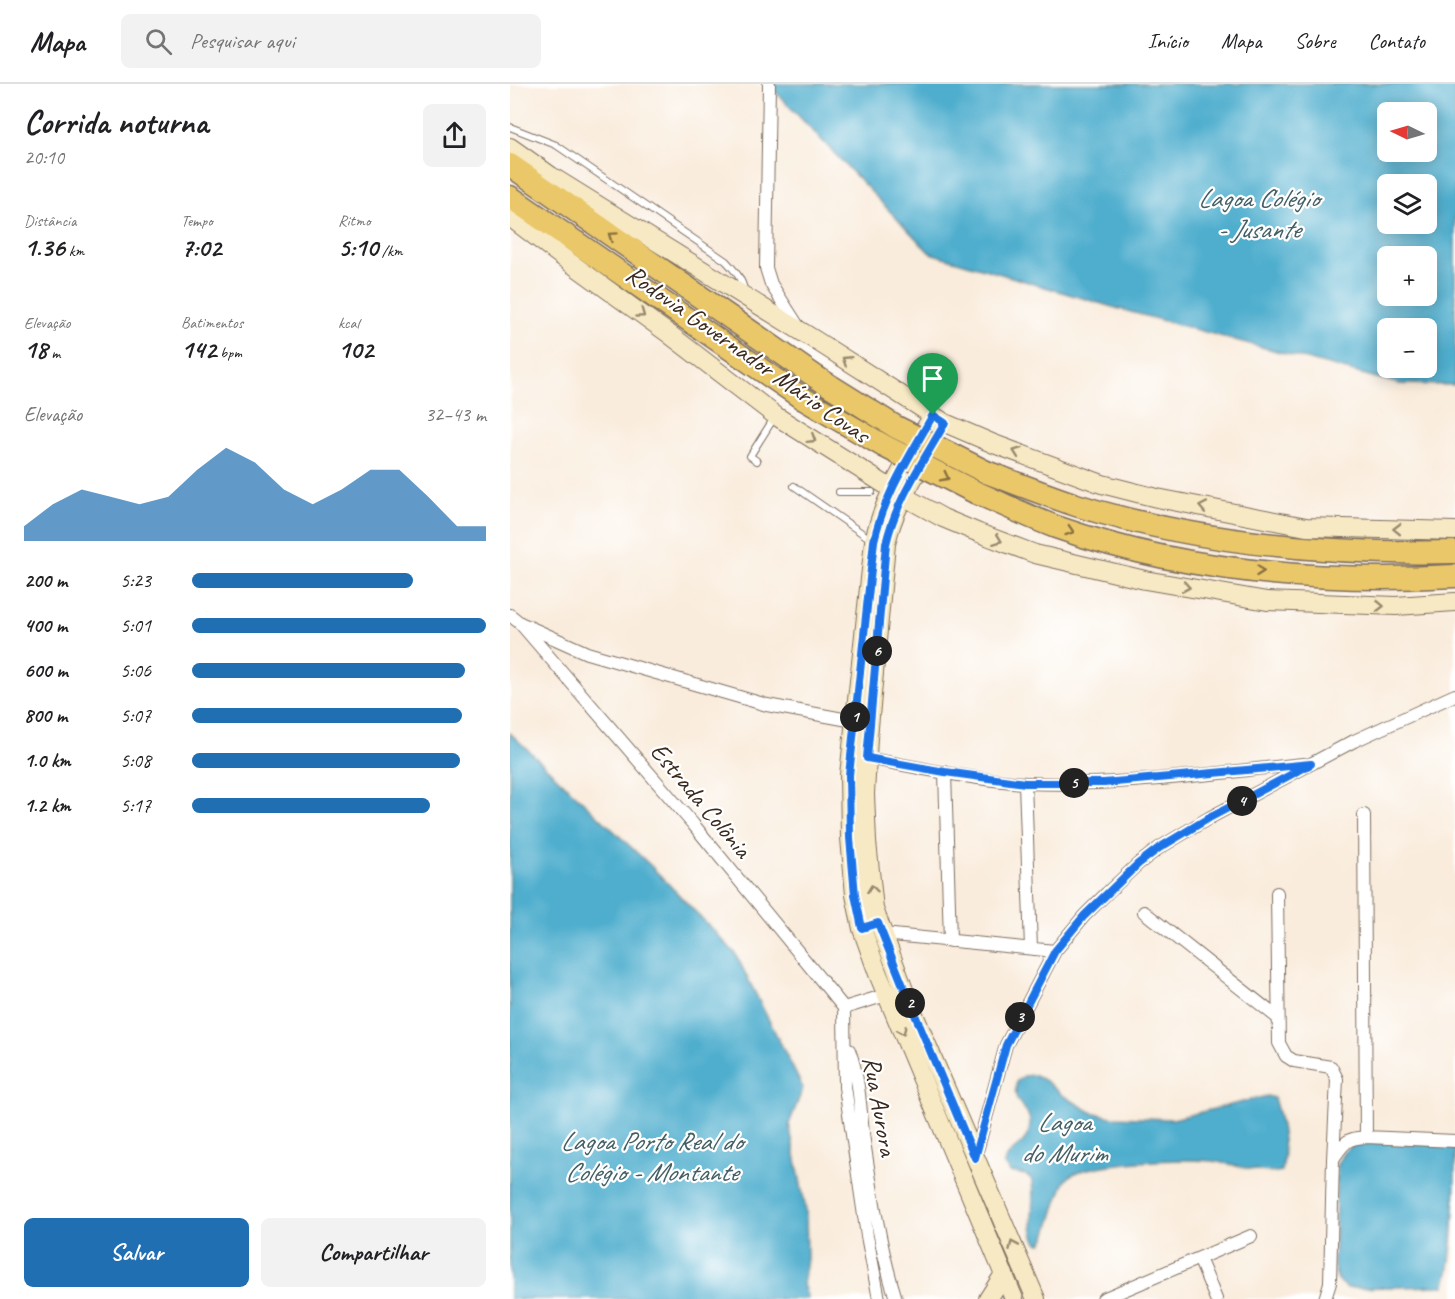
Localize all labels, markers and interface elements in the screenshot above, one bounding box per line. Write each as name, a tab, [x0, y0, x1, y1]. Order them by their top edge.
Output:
search box	[121, 14, 541, 68]
text: Mapa	[30, 24, 85, 59]
icon: search	[142, 25, 175, 58]
text: Pesquisar aqui	[190, 27, 295, 55]
text: Início	[1148, 28, 1188, 54]
text: Mapa	[1221, 28, 1262, 54]
text: Sobre	[1295, 28, 1335, 54]
text: Contato	[1368, 28, 1425, 54]
text: Corrida noturna	[24, 101, 208, 143]
north arrow	[1377, 102, 1437, 162]
map controls	[1377, 102, 1437, 378]
button: share	[423, 104, 486, 167]
text: 20:10	[24, 145, 64, 170]
button: layers	[1377, 174, 1437, 234]
water label: Lagoa Colégio - Jusante	[1198, 181, 1323, 246]
text: Distância	[24, 211, 76, 231]
text: Tempo	[181, 211, 213, 231]
text: Ritmo	[338, 211, 370, 231]
text: 1.36	[24, 231, 65, 264]
text: 7:02	[181, 231, 221, 264]
text: 5:10	[338, 231, 378, 264]
one-way arrow	[608, 232, 619, 243]
text: km	[65, 241, 84, 261]
text: /km	[378, 241, 403, 261]
button: +	[1377, 246, 1437, 306]
street label: Rodovia Governador Mário Covas	[620, 257, 878, 452]
one-way arrow	[635, 307, 646, 318]
text: Elevação	[24, 313, 70, 333]
text: Batimentos	[181, 313, 243, 333]
text: kcal	[338, 313, 359, 333]
button: −	[1377, 318, 1437, 378]
text: 18	[24, 333, 47, 366]
text: 142	[181, 333, 216, 366]
text: 102	[338, 333, 373, 366]
text: m	[47, 343, 60, 363]
text: bpm	[216, 343, 242, 363]
pin	[907, 353, 958, 415]
one-way arrow	[842, 355, 852, 367]
icon: arrive	[916, 362, 949, 395]
text: Elevação	[24, 402, 82, 427]
text: 32–43 m	[425, 402, 486, 427]
one-way arrow	[806, 431, 816, 443]
one-way arrow	[1012, 447, 1023, 460]
one-way arrow	[939, 470, 950, 481]
one-way arrow	[1199, 501, 1209, 514]
one-way arrow	[1392, 523, 1401, 536]
one-way arrow	[1064, 524, 1074, 536]
one-way arrow	[992, 532, 1002, 545]
one-way arrow	[1255, 564, 1265, 577]
text: 200 m	[24, 568, 67, 593]
text: 5:23	[120, 568, 151, 593]
one-way arrow	[1181, 580, 1191, 593]
one-way arrow	[1375, 599, 1384, 612]
text: 400 m	[24, 613, 67, 638]
text: 5:01	[120, 613, 151, 638]
pin: 6	[862, 636, 892, 666]
text: 6	[873, 641, 881, 661]
text: 600 m	[24, 658, 68, 683]
text: 5:06	[120, 658, 151, 683]
pin: 1	[840, 702, 870, 732]
text: 800 m	[24, 703, 67, 728]
text: 5:07	[120, 703, 151, 728]
text: 1	[851, 707, 859, 727]
street label: Estrada Colônia	[643, 735, 760, 866]
text: 1.0 km	[24, 748, 71, 773]
text: 5:08	[120, 748, 151, 773]
pin: 5	[1059, 768, 1089, 798]
text: 5	[1071, 773, 1077, 793]
pin: 4	[1227, 786, 1257, 816]
text: 4	[1238, 791, 1246, 811]
text: 1.2 km	[24, 793, 71, 818]
text: 5:17	[120, 793, 151, 818]
one-way arrow	[866, 884, 879, 894]
pin: 2	[895, 988, 925, 1018]
text: 2	[906, 993, 914, 1013]
pin: 3	[1005, 1002, 1035, 1032]
text: 3	[1016, 1007, 1024, 1027]
one-way arrow	[895, 1025, 907, 1036]
street label: Rua Aurora	[855, 1054, 905, 1160]
water label: Lagoa do Murim	[1021, 1105, 1109, 1170]
water label: Lagoa Porto Real do Colégio - Montante	[560, 1124, 746, 1189]
button: Salvar	[24, 1218, 249, 1287]
button: Compartilhar	[261, 1218, 486, 1287]
one-way arrow	[1008, 1241, 1020, 1252]

